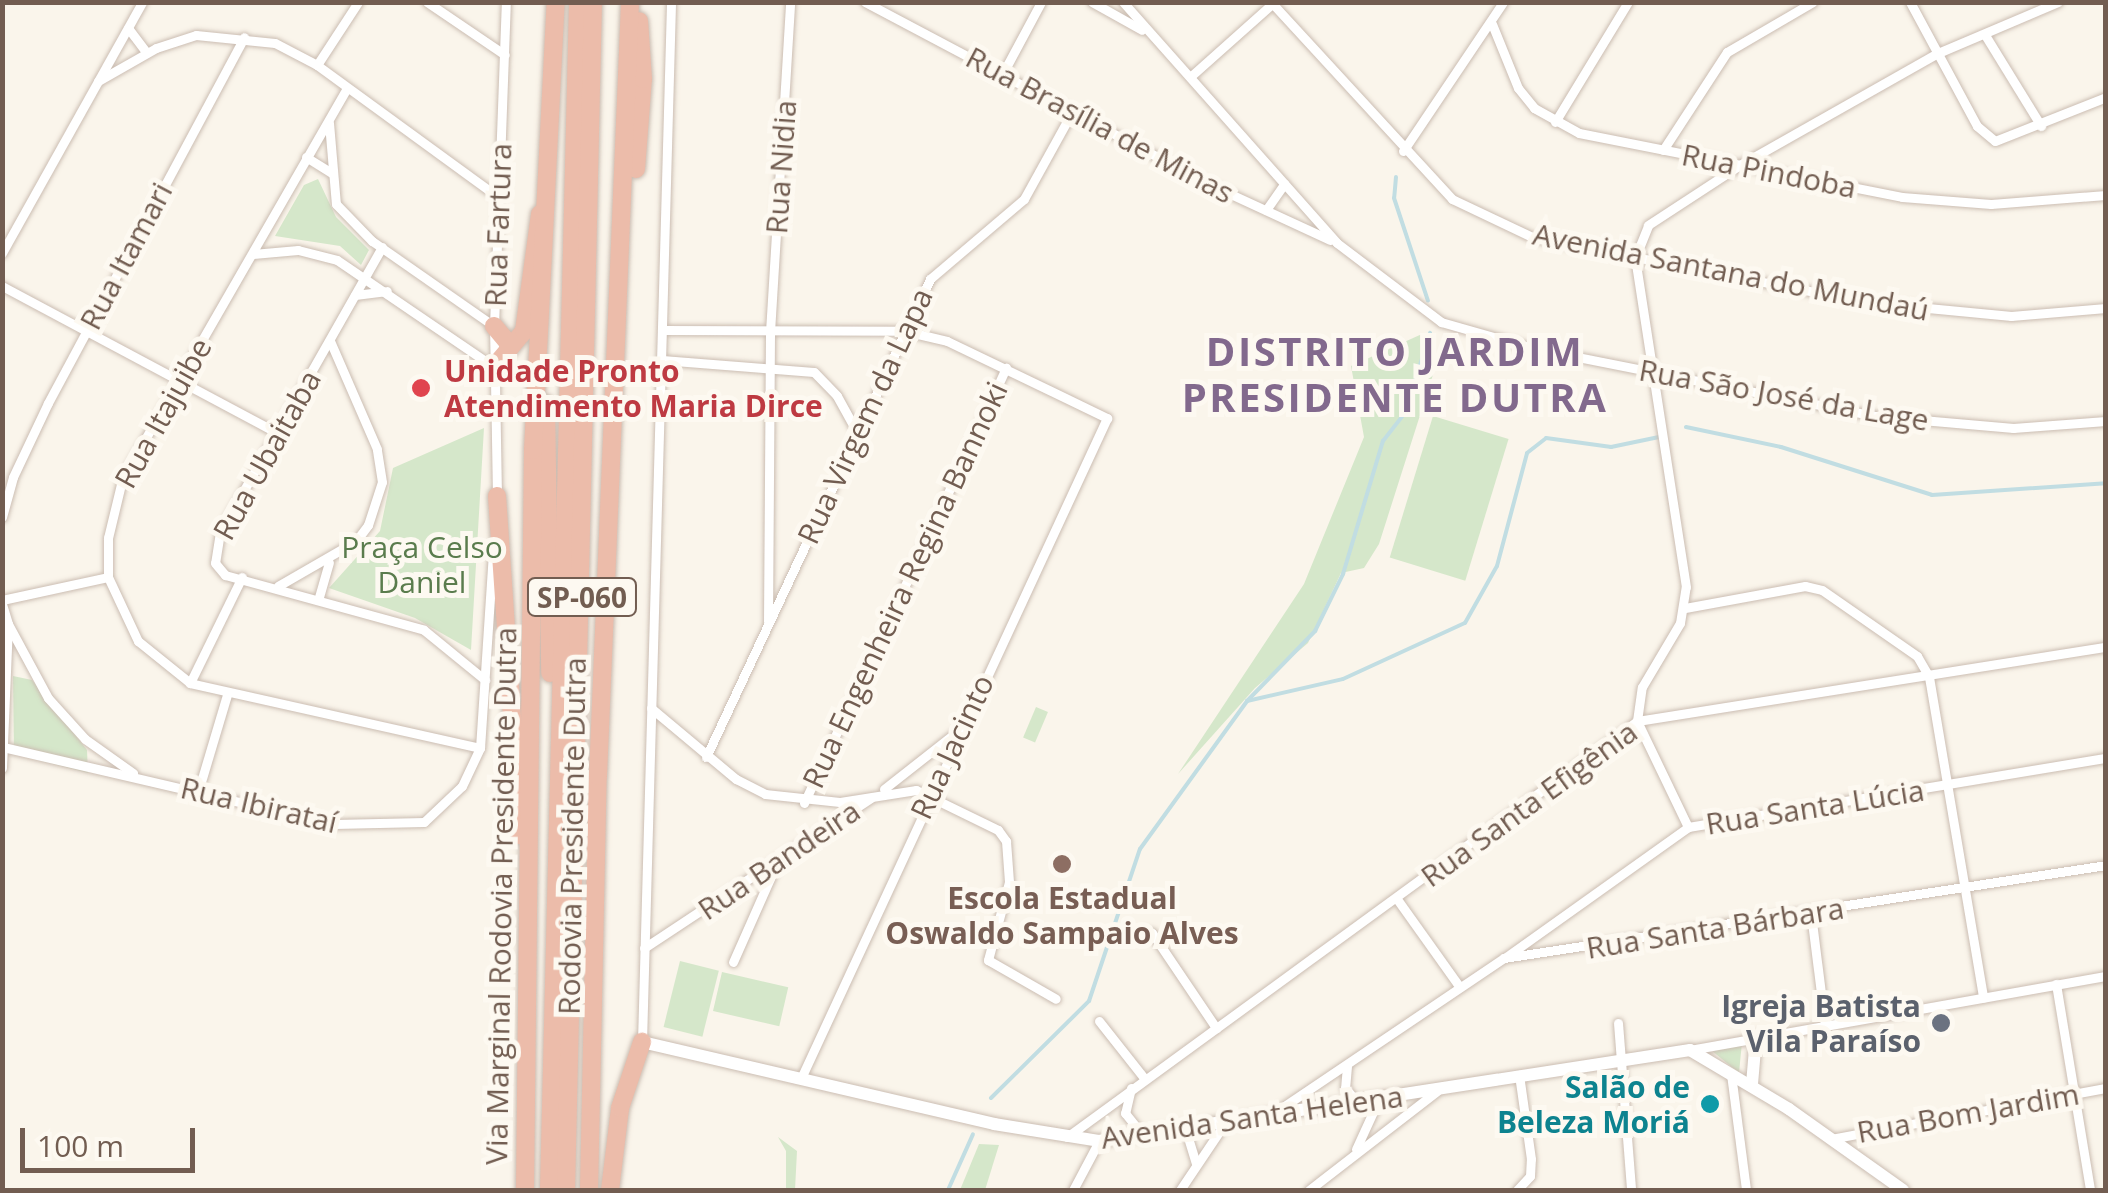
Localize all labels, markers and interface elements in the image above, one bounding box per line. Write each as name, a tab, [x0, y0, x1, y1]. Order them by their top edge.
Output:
street label: Rua Brasília de Minas	[960, 39, 1240, 211]
street label: Rua Nidia	[758, 99, 804, 235]
street label: Rua Pindoba	[1679, 136, 1859, 206]
street label: Rua Fartura	[477, 143, 519, 307]
street label: Rua Itamari	[72, 176, 180, 336]
street label: Avenida Santana do Mundaú	[1530, 216, 1932, 328]
street label: Rua Virgem da Lapa	[790, 282, 940, 550]
district label: DISTRITO JARDIM PRESIDENTE DUTRA	[1182, 327, 1608, 421]
street label: Rua Itajuibe	[107, 332, 219, 494]
street label: Rua São José da Lage	[1636, 352, 1932, 438]
place label: Unidade Pronto Atendimento Maria Dirce	[444, 353, 823, 424]
street label: Rua Ubaitaba	[206, 364, 328, 546]
marker: Unidade Pronto Atendimento Maria Dirce	[408, 375, 434, 401]
street label: Rua Engenheira Regina Bannoki	[795, 376, 1015, 794]
park label: Praça Celso Daniel	[341, 529, 503, 600]
road number: SP-060	[524, 574, 640, 620]
street label: Via Marginal Rodovia Presidente Dutra	[478, 627, 524, 1165]
street label: Rodovia Presidente Dutra	[551, 657, 593, 1015]
street label: Rua Jacinto	[903, 669, 1001, 825]
street label: Rua Santa Efigênia	[1414, 714, 1644, 894]
street label: Rua Ibirataí	[177, 770, 341, 840]
street label: Rua Santa Lúcia	[1703, 772, 1927, 842]
street label: Rua Bandeira	[691, 793, 867, 927]
marker: Escola Estadual Oswaldo Sampaio Alves	[1051, 853, 1073, 875]
place label: Escola Estadual Oswaldo Sampaio Alves	[885, 880, 1239, 950]
street label: Rua Santa Bárbara	[1584, 890, 1846, 966]
place label: Igreja Batista Vila Paraíso	[1721, 988, 1921, 1058]
marker: Igreja Batista Vila Paraíso	[1930, 1012, 1952, 1034]
place label: Salão de Beleza Moriá	[1497, 1069, 1690, 1140]
street label: Rua Bom Jardim	[1854, 1076, 2082, 1150]
street label: Avenida Santa Helena	[1099, 1078, 1405, 1156]
marker: Salão de Beleza Moriá	[1699, 1093, 1721, 1115]
scale bar	[25, 1108, 200, 1170]
text: 100 m	[37, 1125, 124, 1166]

